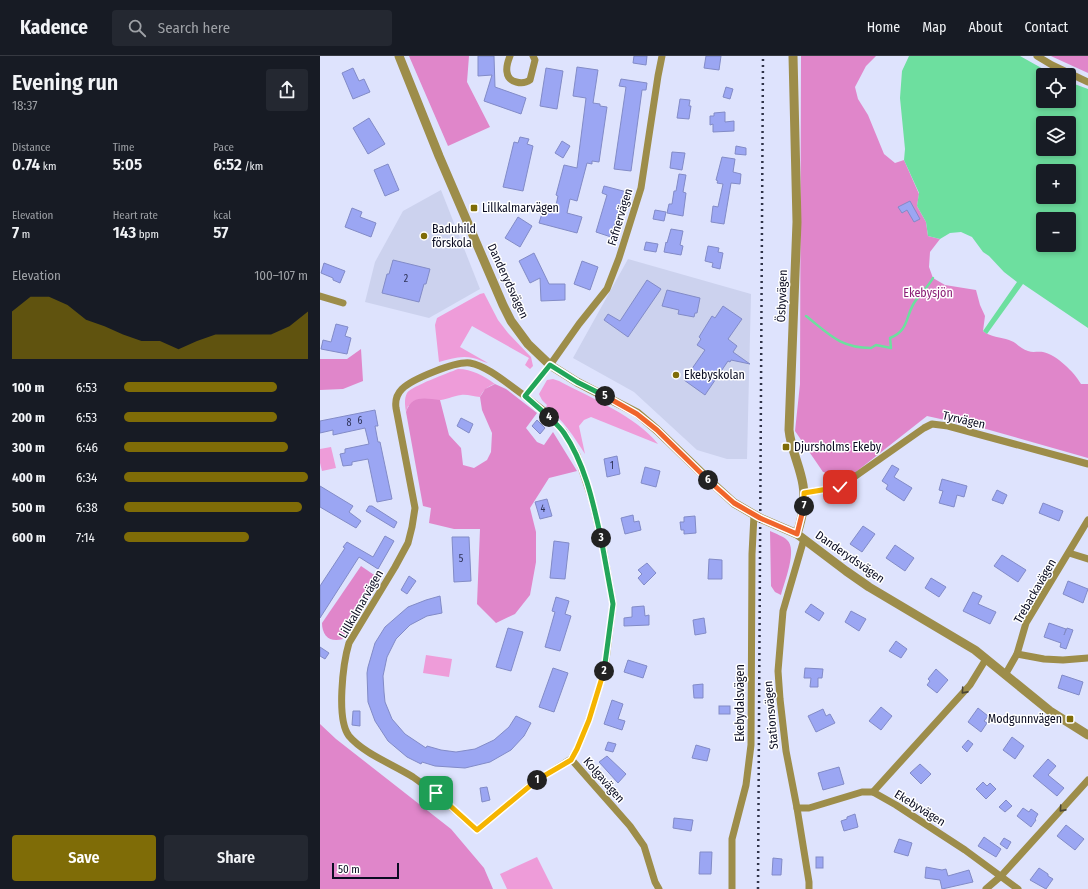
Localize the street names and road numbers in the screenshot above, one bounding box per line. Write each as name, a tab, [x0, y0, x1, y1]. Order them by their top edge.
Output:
street label: Fafnervägen	[605, 187, 635, 247]
street label: Danderydsvägen	[485, 241, 531, 321]
street label: Ösbyvägen	[772, 269, 790, 323]
street label: Tyrvägen	[941, 408, 987, 432]
street label: Danderydsvägen	[813, 528, 887, 586]
street label: Trebackavägen	[1011, 556, 1059, 626]
street label: Lillkalmarvägen	[336, 567, 386, 641]
street label: Ekebydalsvägen	[733, 664, 747, 742]
street label: Stationsvägen	[761, 680, 781, 750]
street label: Kolgavägen	[581, 754, 627, 806]
street label: Ekebyvägen	[892, 787, 948, 829]

